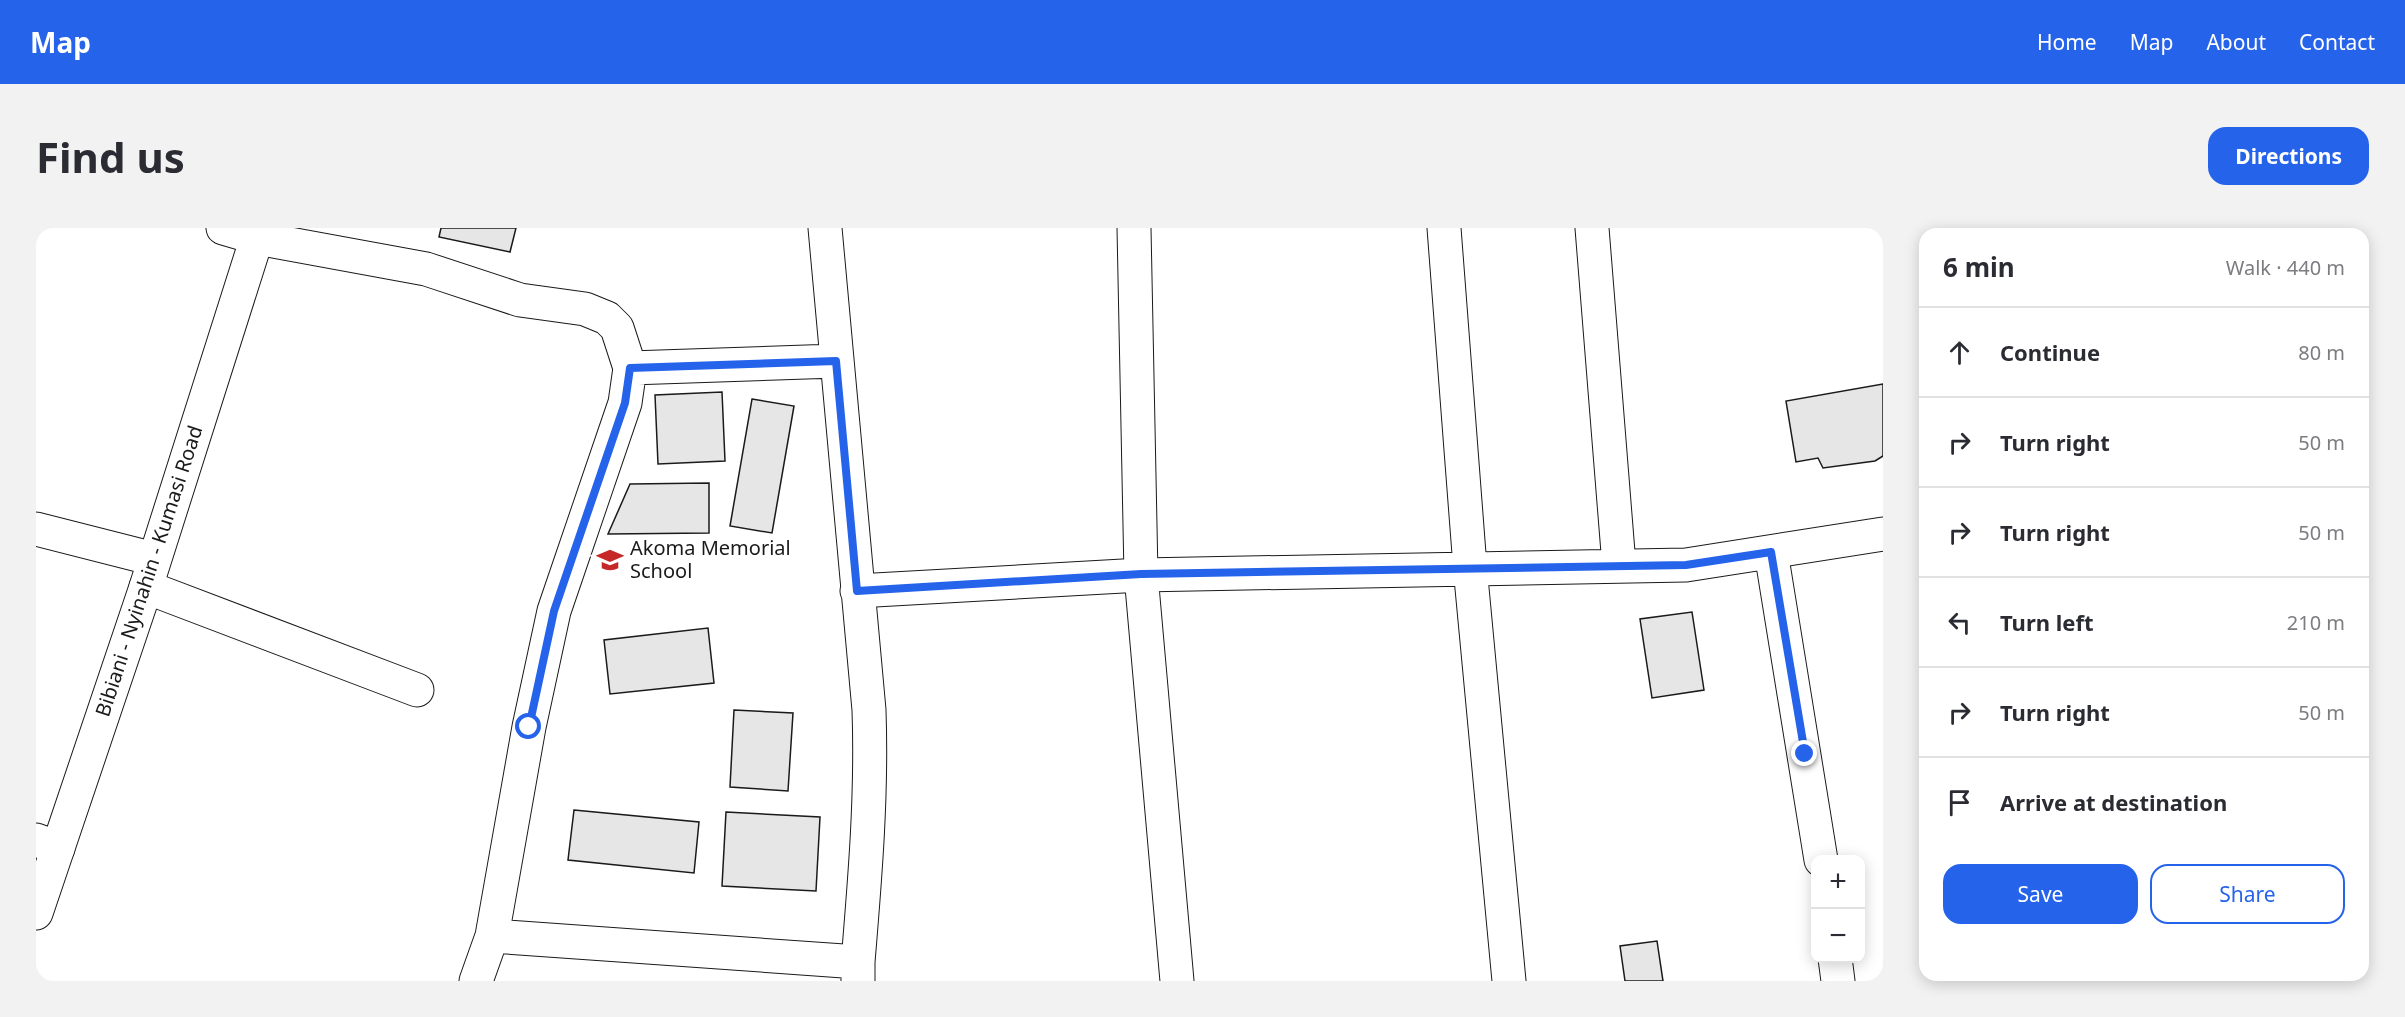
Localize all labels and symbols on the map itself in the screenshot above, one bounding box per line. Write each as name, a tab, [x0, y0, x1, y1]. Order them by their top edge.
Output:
street label: Bibiani - Nyinahin - Kumasi Road	[89, 422, 208, 720]
place label: Akoma Memorial School	[630, 534, 791, 584]
school or university icon: Akoma Memorial School	[595, 545, 625, 575]
route start	[515, 713, 541, 739]
route end	[1791, 740, 1817, 766]

